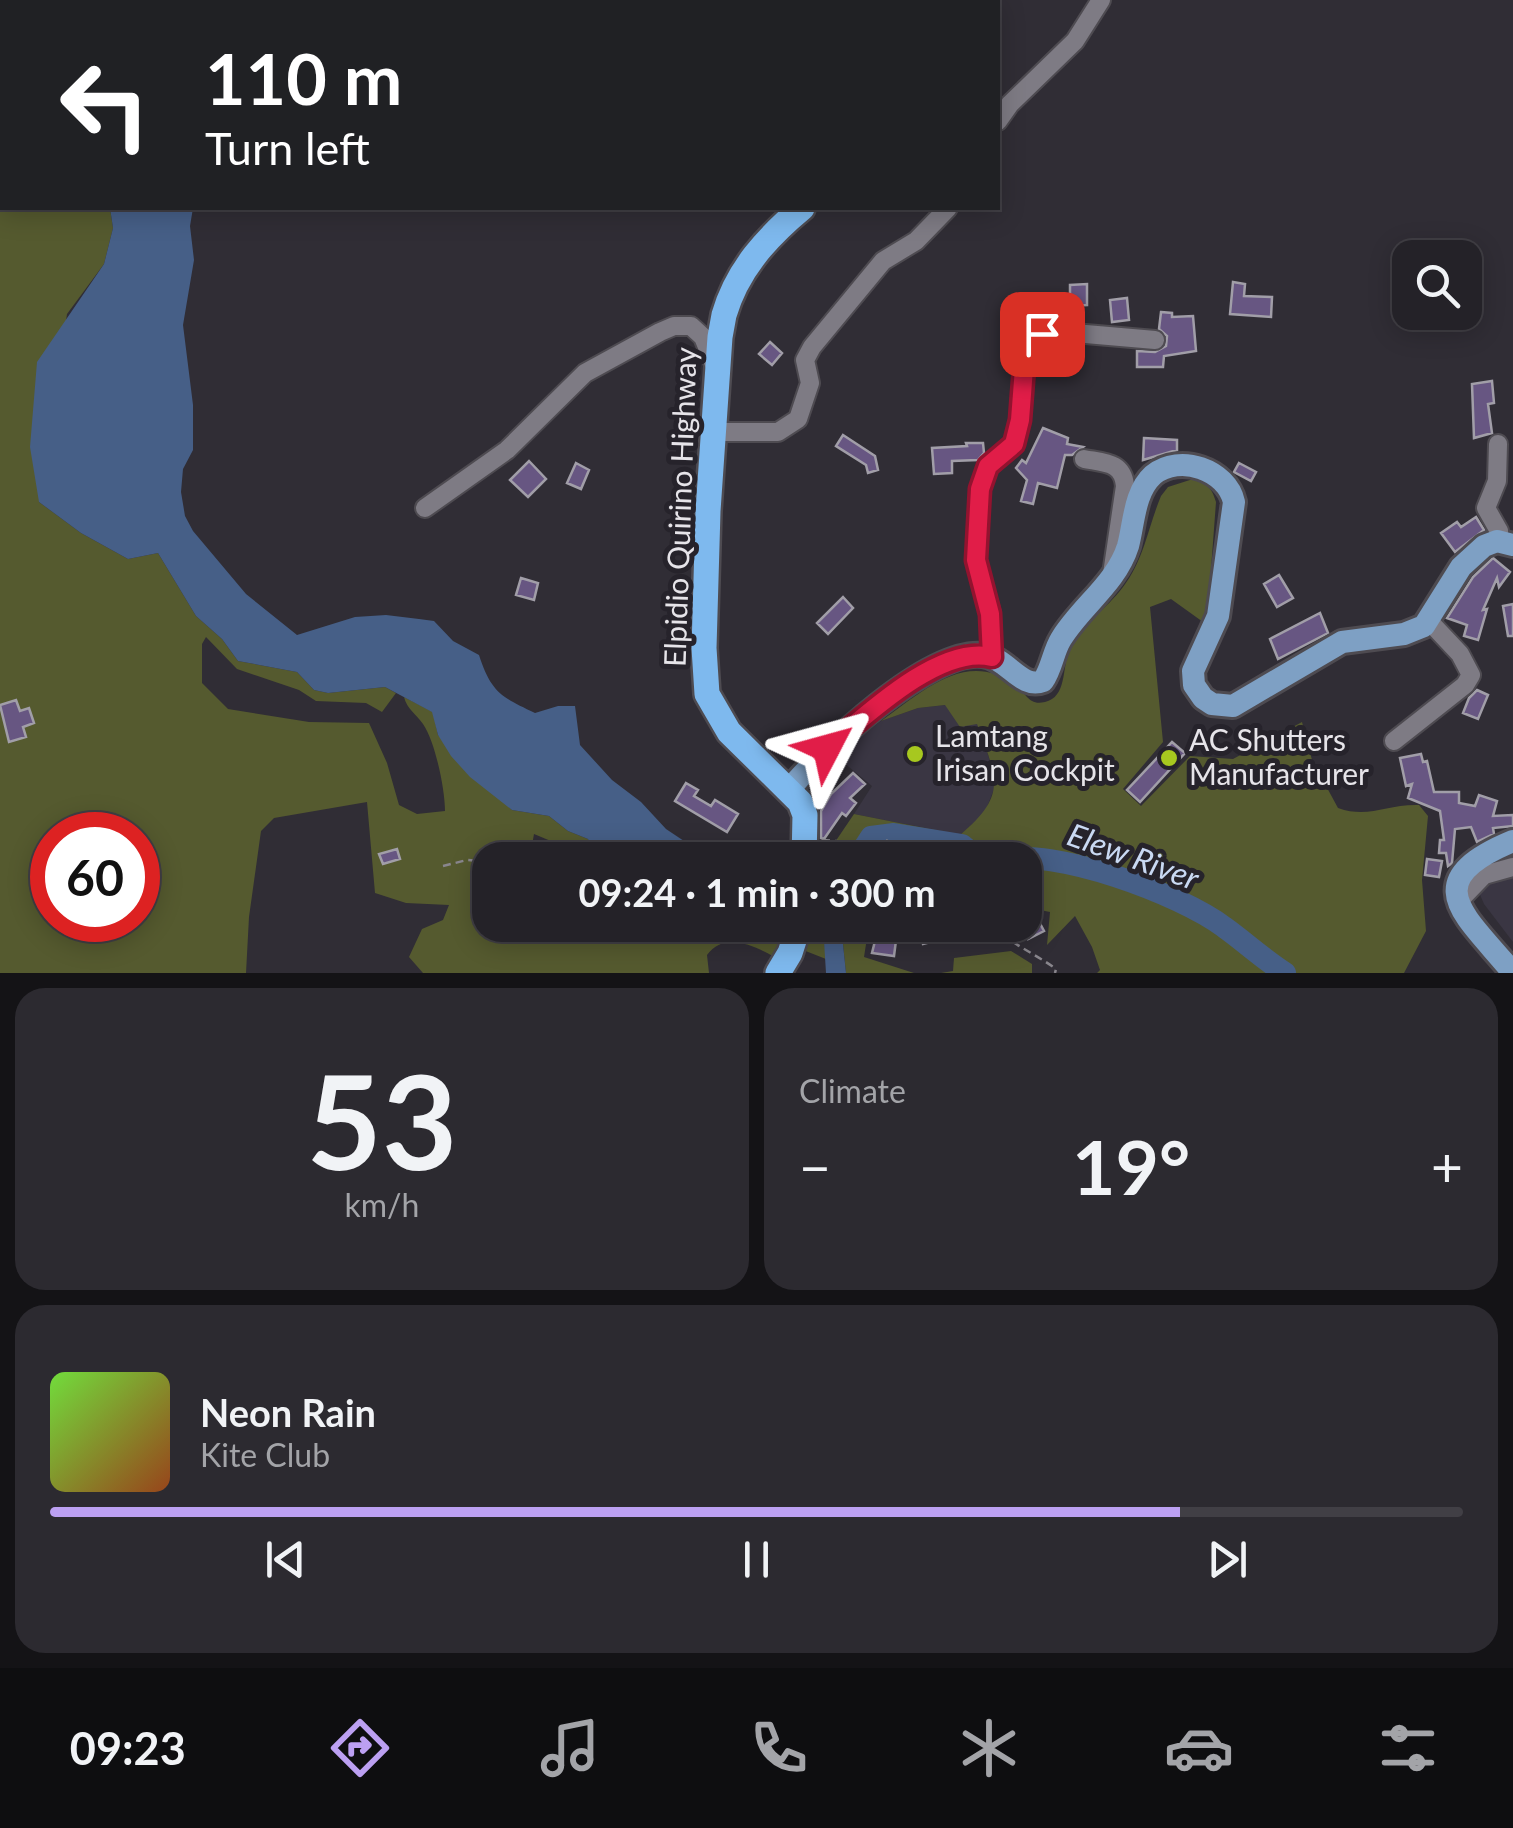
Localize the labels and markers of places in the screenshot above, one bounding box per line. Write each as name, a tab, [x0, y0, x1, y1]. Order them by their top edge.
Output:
pin	[1000, 292, 1085, 377]
place label: Lamtang Irisan Cockpit	[935, 717, 1115, 787]
place label: AC Shutters Manufacturer	[1189, 721, 1369, 791]
marker: Lamtang Irisan Cockpit	[904, 743, 926, 765]
marker: AC Shutters Manufacturer	[1158, 747, 1180, 769]

